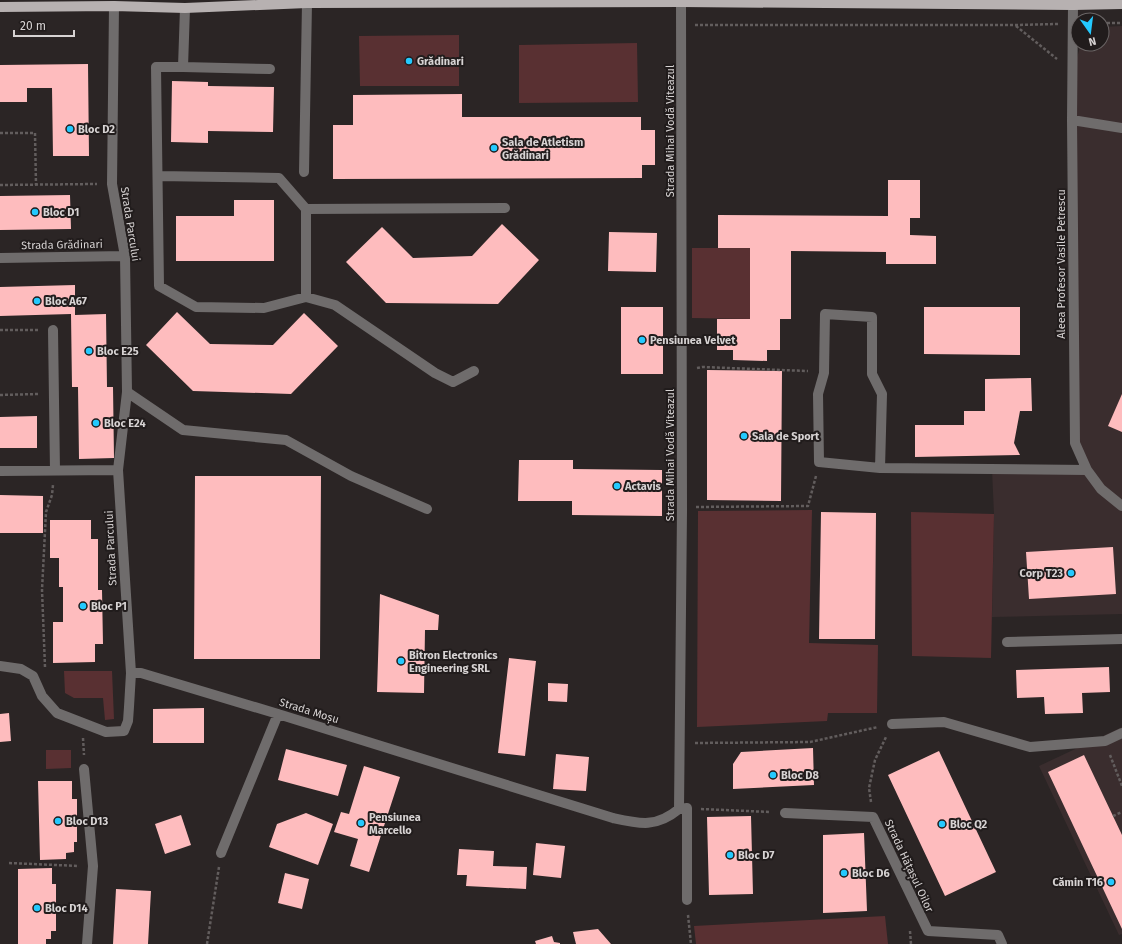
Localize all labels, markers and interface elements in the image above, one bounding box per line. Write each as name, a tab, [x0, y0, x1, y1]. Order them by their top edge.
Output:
scale bar	[14, 12, 74, 38]
north arrow	[1070, 12, 1110, 52]
text: 20 m	[20, 19, 46, 33]
text: N	[1087, 34, 1097, 48]
place label: Grădinari	[417, 55, 464, 68]
marker: Grădinari	[404, 56, 414, 66]
street label: Strada Mihai Vodă Viteazul	[664, 65, 677, 197]
place label: Bloc D2	[78, 123, 115, 136]
marker: Bloc D2	[65, 124, 75, 134]
place label: Sala de Atletism Grădinari	[502, 136, 583, 162]
marker: Sala de Atletism Grădinari	[489, 143, 499, 153]
street label: Strada Parcului	[118, 186, 142, 262]
street label: Aleea Profesor Vasile Petrescu	[1055, 189, 1068, 339]
place label: Bloc D1	[43, 206, 79, 219]
marker: Bloc D1	[30, 207, 40, 217]
street label: Strada Grădinari	[21, 238, 103, 252]
place label: Bloc A67	[45, 295, 87, 308]
marker: Bloc A67	[32, 296, 42, 306]
place label: Pensiunea Velvet	[650, 334, 736, 347]
marker: Pensiunea Velvet	[637, 335, 647, 345]
place label: Bloc E25	[97, 345, 139, 358]
marker: Bloc E25	[84, 346, 94, 356]
street label: Strada Mihai Vodă Viteazul	[664, 389, 677, 521]
place label: Bloc E24	[104, 417, 146, 430]
marker: Bloc E24	[91, 418, 101, 428]
place label: Sala de Sport	[752, 430, 820, 443]
marker: Sala de Sport	[739, 431, 749, 441]
place label: Actavis	[624, 480, 661, 493]
marker: Actavis	[612, 481, 622, 491]
street label: Strada Parcului	[103, 510, 119, 586]
place label: Corp T23	[1020, 567, 1063, 580]
marker: Corp T23	[1066, 568, 1076, 578]
place label: Bloc P1	[91, 600, 127, 613]
marker: Bloc P1	[78, 601, 88, 611]
place label: Bitron Electronics Engineering SRL	[409, 649, 498, 675]
marker: Bitron Electronics Engineering SRL	[396, 656, 406, 666]
street label: Strada Moșu	[278, 696, 340, 726]
place label: Bloc D8	[781, 769, 819, 782]
marker: Bloc D8	[768, 770, 778, 780]
place label: Pensiunea Marcello	[369, 811, 421, 837]
place label: Bloc D13	[66, 815, 108, 828]
marker: Bloc D13	[53, 816, 63, 826]
marker: Pensiunea Marcello	[356, 818, 366, 828]
street label: Strada Hățașul Oilor	[882, 818, 936, 915]
place label: Bloc Q2	[950, 818, 988, 831]
marker: Bloc Q2	[937, 819, 947, 829]
place label: Bloc D7	[738, 849, 774, 862]
marker: Bloc D7	[725, 850, 735, 860]
place label: Bloc D6	[852, 867, 890, 880]
marker: Bloc D6	[839, 868, 849, 878]
place label: Cămin T16	[1052, 876, 1103, 889]
marker: Cămin T16	[1106, 877, 1116, 887]
place label: Bloc D14	[45, 902, 88, 915]
marker: Bloc D14	[32, 903, 42, 913]

